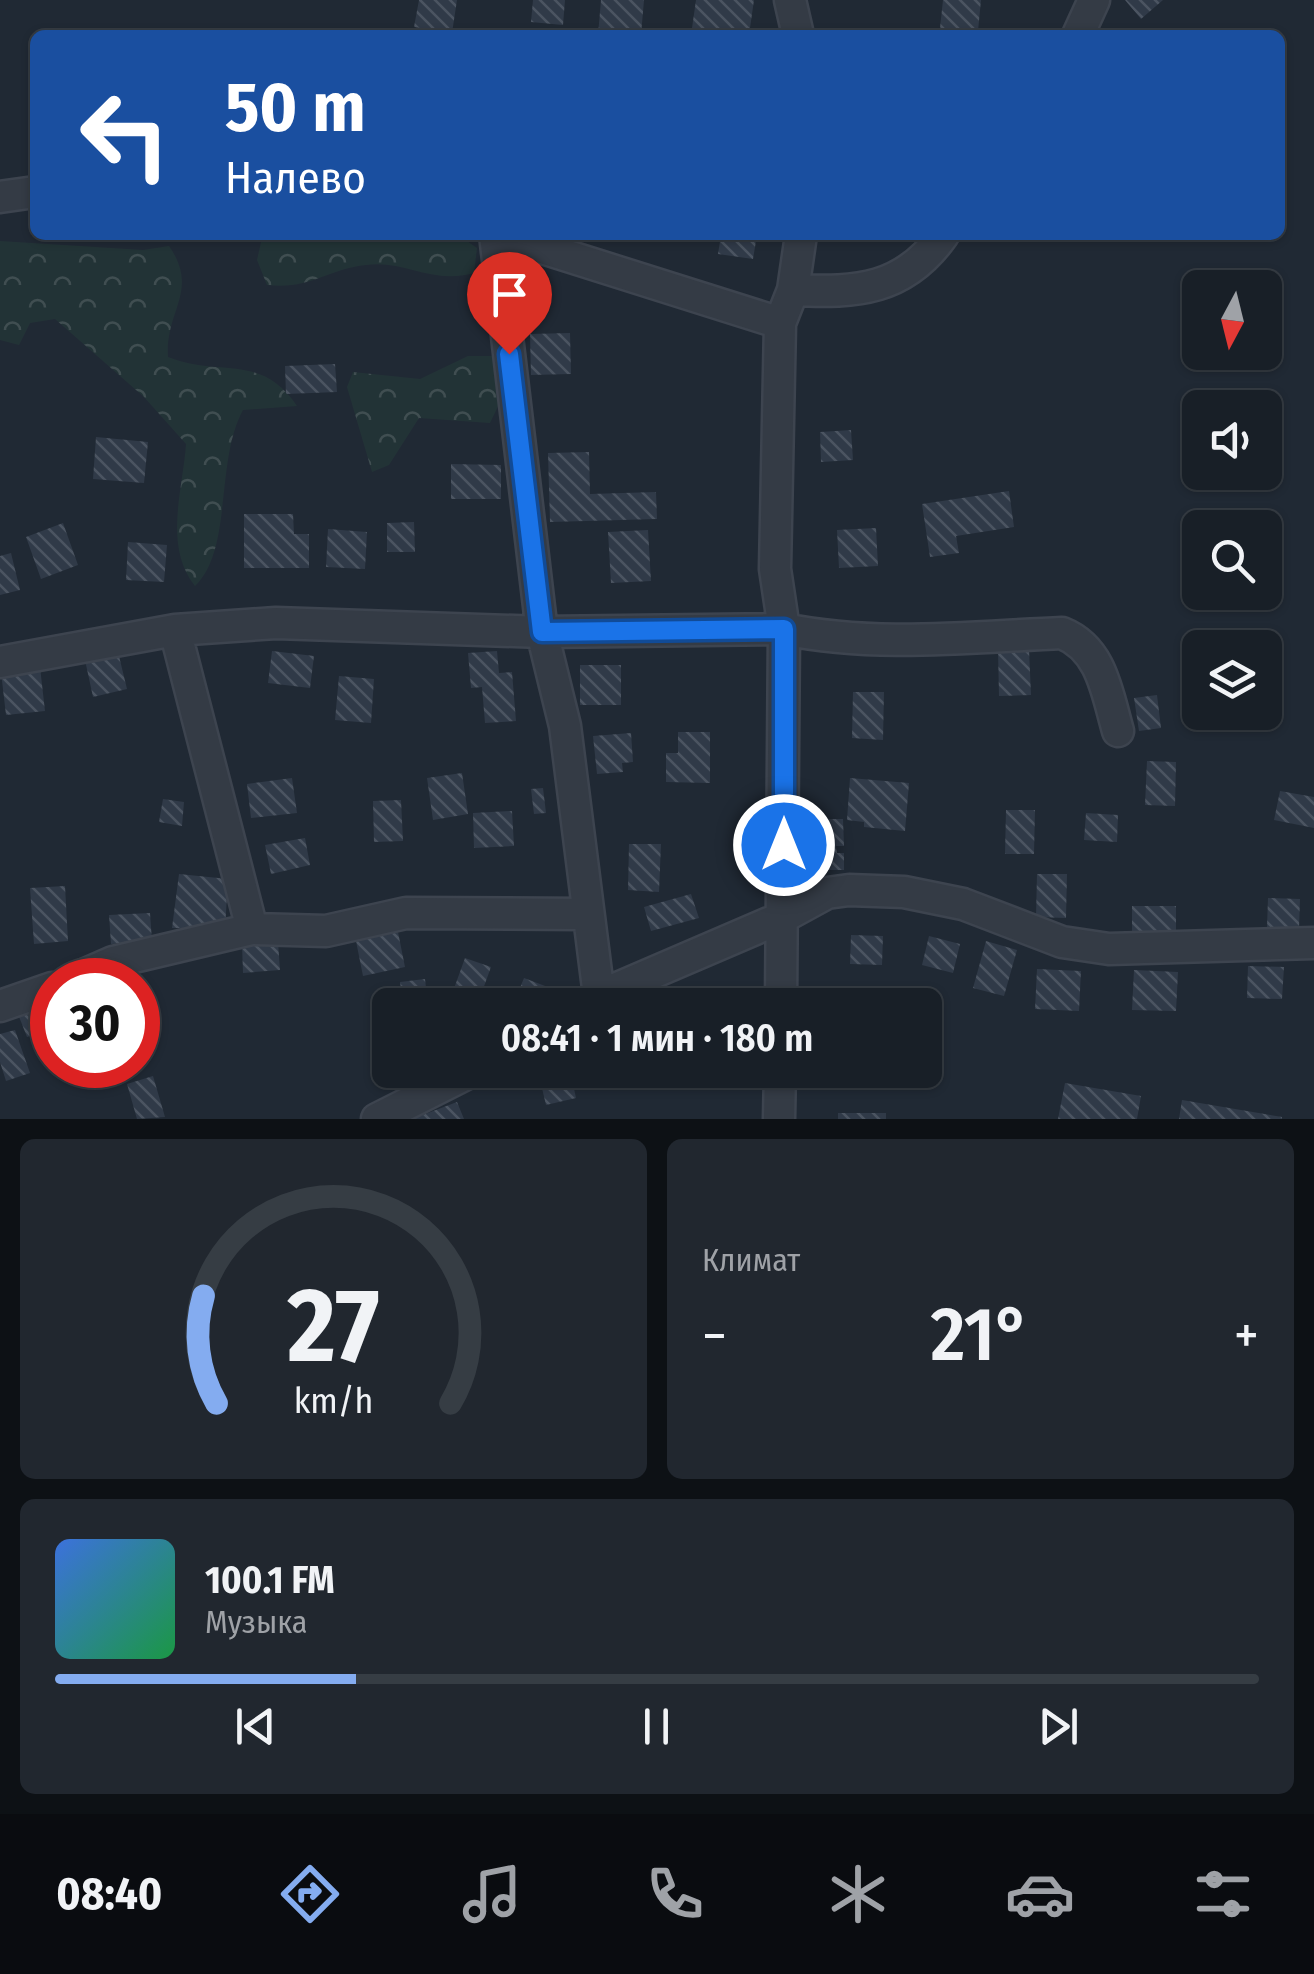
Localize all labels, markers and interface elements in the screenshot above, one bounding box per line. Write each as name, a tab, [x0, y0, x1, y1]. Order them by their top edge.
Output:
text: 50 m	[225, 66, 366, 150]
icon: left	[60, 70, 190, 200]
text: Налево	[225, 151, 366, 205]
pin	[467, 252, 552, 355]
icon: arrive	[482, 267, 537, 322]
north arrow	[1182, 270, 1282, 370]
map controls	[1182, 270, 1282, 730]
button: sound	[1182, 390, 1282, 490]
button: search	[1182, 510, 1282, 610]
button: layers	[1182, 630, 1282, 730]
position arrow	[732, 793, 836, 897]
speed limit sign: 30	[30, 958, 160, 1088]
text: 08:41 · 1 мин · 180 m	[501, 1015, 813, 1061]
text: Климат	[702, 1241, 800, 1279]
text: 27	[287, 1264, 379, 1389]
text: 21°	[931, 1290, 1030, 1380]
text: −	[702, 1303, 727, 1369]
text: +	[1234, 1303, 1259, 1369]
text: km/h	[294, 1380, 373, 1422]
text: 100.1 FM	[205, 1557, 335, 1603]
text: Музыка	[205, 1603, 308, 1641]
icon: previous	[228, 1699, 283, 1754]
icon: pause	[629, 1699, 684, 1754]
icon: next	[1031, 1699, 1086, 1754]
icon: directions	[275, 1859, 345, 1929]
icon: music	[457, 1859, 527, 1929]
icon: phone	[640, 1859, 710, 1929]
icon: climate	[823, 1859, 893, 1929]
icon: car	[1005, 1859, 1075, 1929]
icon: filters	[1188, 1859, 1258, 1929]
text: 08:40	[56, 1867, 162, 1921]

